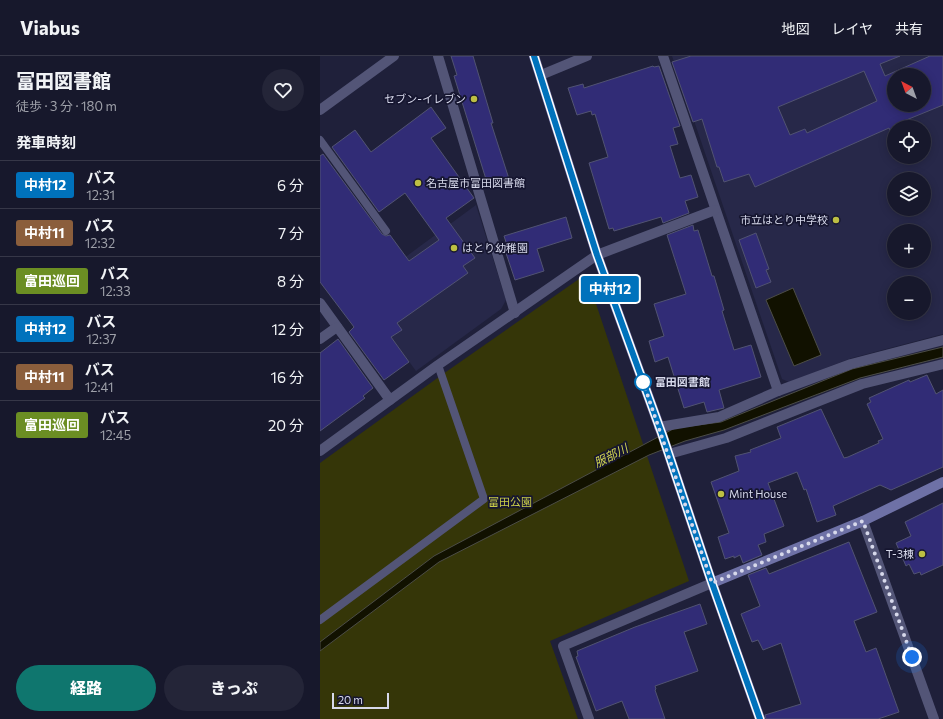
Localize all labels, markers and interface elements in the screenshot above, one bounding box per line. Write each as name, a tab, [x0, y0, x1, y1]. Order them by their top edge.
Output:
text: Viabus	[20, 16, 80, 39]
text: 地図	[781, 20, 809, 37]
text: レイヤ	[831, 20, 873, 37]
text: 共有	[895, 20, 923, 37]
north arrow	[887, 68, 931, 112]
map controls	[887, 68, 931, 320]
text: 富田図書館	[16, 69, 111, 92]
button: heart	[262, 69, 304, 111]
place label: セブン-イレブン	[384, 92, 466, 105]
marker: セブン-イレブン	[469, 94, 479, 104]
text: 徒歩 · 3 分 · 180 m	[16, 98, 117, 114]
button: locate	[887, 120, 931, 164]
text: 発車時刻	[16, 133, 76, 151]
text: バス	[86, 168, 116, 186]
button: layers	[887, 172, 931, 216]
text: 中村12	[24, 176, 66, 193]
text: 6 分	[277, 176, 304, 194]
place label: 名古屋市富田図書館	[426, 176, 525, 189]
marker: 名古屋市富田図書館	[413, 178, 423, 188]
text: 12:31	[86, 187, 115, 203]
place label: 市立はとり中学校	[740, 213, 828, 226]
marker: 市立はとり中学校	[831, 215, 841, 225]
text: バス	[85, 216, 115, 234]
text: 中村11	[24, 224, 65, 241]
text: 7 分	[278, 224, 304, 242]
button: +	[887, 224, 931, 268]
text: 12:32	[85, 235, 115, 251]
place label: はとり幼稚園	[462, 241, 528, 254]
marker: はとり幼稚園	[449, 243, 459, 253]
text: バス	[100, 264, 130, 282]
text: 富田巡回	[24, 272, 80, 289]
text: 8 分	[277, 272, 304, 290]
line badge: 中村12	[582, 276, 638, 302]
button: −	[887, 276, 931, 320]
text: 中村12	[589, 280, 631, 297]
text: 12:33	[100, 283, 131, 299]
text: バス	[86, 312, 116, 330]
text: 中村12	[24, 320, 66, 337]
text: 12 分	[271, 320, 304, 338]
text: 12:37	[86, 331, 116, 347]
text: バス	[85, 360, 115, 378]
text: 中村11	[24, 368, 65, 385]
text: 16 分	[271, 368, 304, 386]
marker: 富田図書館	[634, 373, 652, 391]
place label: 富田図書館	[655, 375, 710, 388]
text: 12:41	[85, 379, 113, 395]
text: バス	[100, 408, 130, 426]
text: 富田巡回	[24, 416, 80, 433]
text: 20 分	[268, 416, 304, 434]
text: 12:45	[100, 427, 131, 443]
water label: 服部川	[591, 440, 632, 470]
place label: Mint House	[729, 487, 787, 500]
marker: Mint House	[716, 489, 726, 499]
park label: 富田公園	[488, 495, 532, 508]
place label: T-3棟	[886, 547, 914, 560]
marker: T-3棟	[917, 549, 927, 559]
your location	[902, 647, 922, 667]
button: 経路	[16, 665, 156, 711]
button: きっぷ	[164, 665, 304, 711]
scale bar	[332, 691, 389, 710]
text: 20 m	[338, 693, 363, 706]

